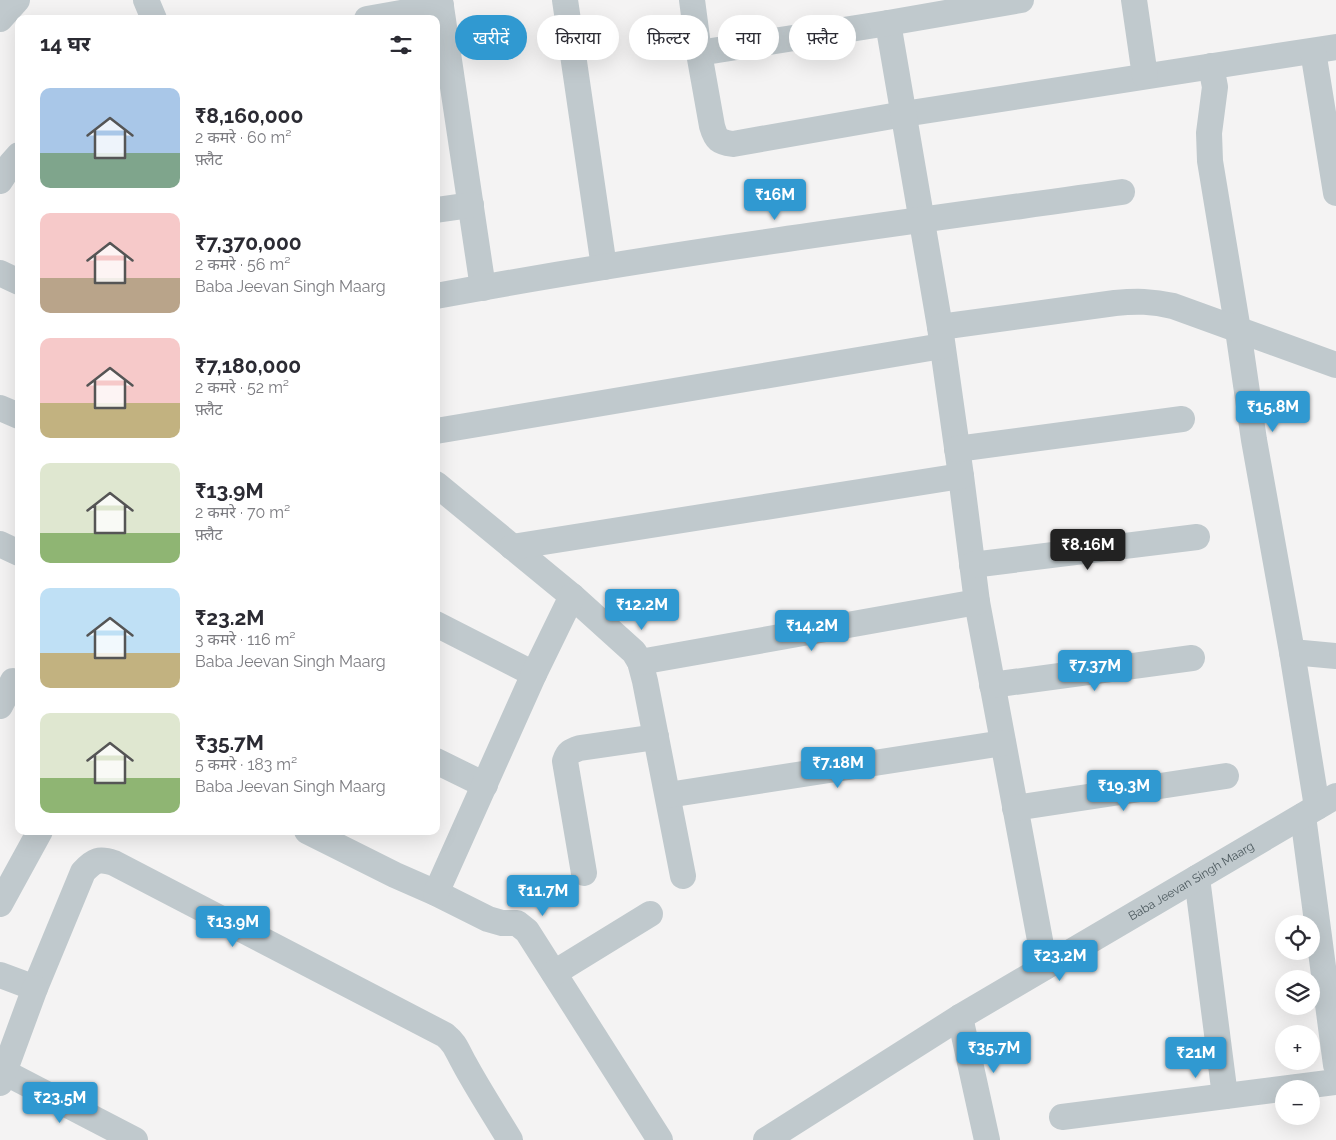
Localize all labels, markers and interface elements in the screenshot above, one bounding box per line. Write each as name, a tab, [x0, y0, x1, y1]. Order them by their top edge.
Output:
chip: खरीदें	[455, 15, 527, 60]
chip: किराया	[537, 15, 619, 60]
chip: फ़िल्टर	[629, 15, 708, 60]
chip: नया	[718, 15, 779, 60]
chip: फ़्लैट	[789, 15, 856, 60]
text: 14 घर	[40, 31, 90, 56]
icon: filters	[387, 31, 415, 59]
text: ₹8,160,000	[195, 103, 303, 128]
icon: home	[80, 108, 140, 168]
text: 2 कमरे · 60 m²	[195, 128, 291, 147]
text: फ़्लैट	[195, 150, 223, 169]
pin: ₹16M	[745, 178, 805, 221]
text: ₹16M	[755, 185, 795, 204]
text: ₹7,370,000	[195, 230, 302, 255]
icon: home	[80, 233, 140, 293]
text: 2 कमरे · 56 m²	[195, 255, 290, 274]
text: Baba Jeevan Singh Maarg	[195, 277, 386, 296]
text: ₹7,180,000	[195, 353, 301, 378]
icon: home	[80, 358, 140, 418]
text: 2 कमरे · 52 m²	[195, 378, 289, 397]
pin: ₹15.8M	[1232, 390, 1314, 433]
text: ₹15.8M	[1247, 397, 1299, 416]
text: फ़्लैट	[195, 400, 223, 419]
text: ₹13.9M	[195, 478, 264, 503]
icon: home	[80, 483, 140, 543]
text: 2 कमरे · 70 m²	[195, 503, 290, 522]
text: फ़्लैट	[195, 525, 223, 544]
pin: ₹8.16M	[1047, 528, 1129, 571]
text: ₹8.16M	[1061, 535, 1115, 554]
pin: ₹12.2M	[601, 588, 683, 631]
text: ₹12.2M	[616, 595, 668, 614]
text: ₹23.2M	[195, 605, 265, 630]
icon: home	[80, 608, 140, 668]
pin: ₹14.2M	[771, 610, 853, 652]
text: ₹14.2M	[786, 616, 838, 635]
text: 3 कमरे · 116 m²	[195, 630, 296, 649]
pin: ₹7.37M	[1054, 650, 1136, 692]
text: Baba Jeevan Singh Maarg	[195, 652, 386, 671]
text: ₹7.37M	[1069, 656, 1121, 675]
text: ₹35.7M	[195, 730, 264, 755]
icon: home	[80, 733, 140, 793]
pin: ₹7.18M	[797, 746, 879, 789]
text: ₹7.18M	[812, 753, 864, 772]
text: 5 कमरे · 183 m²	[195, 755, 297, 774]
pin: ₹19.3M	[1083, 770, 1165, 812]
text: ₹19.3M	[1098, 776, 1150, 795]
text: Baba Jeevan Singh Maarg	[195, 777, 386, 796]
street label: Baba Jeevan Singh Maarg	[1126, 839, 1257, 923]
pin: ₹11.7M	[502, 874, 584, 917]
text: ₹11.7M	[518, 881, 568, 900]
pin: ₹13.9M	[192, 906, 274, 948]
text: ₹13.9M	[207, 912, 259, 931]
map controls	[1275, 915, 1320, 1125]
button: locate	[1275, 915, 1320, 960]
pin: ₹23.2M	[1019, 940, 1101, 982]
text: ₹23.2M	[1034, 946, 1086, 965]
button: layers	[1275, 970, 1320, 1015]
button: +	[1275, 1025, 1320, 1070]
pin: ₹35.7M	[953, 1032, 1035, 1074]
pin: ₹21M	[1166, 1036, 1226, 1079]
text: ₹35.7M	[968, 1038, 1020, 1057]
text: ₹21M	[1176, 1043, 1216, 1062]
button: −	[1275, 1080, 1320, 1125]
pin: ₹23.5M	[19, 1082, 101, 1124]
text: ₹23.5M	[34, 1088, 86, 1107]

